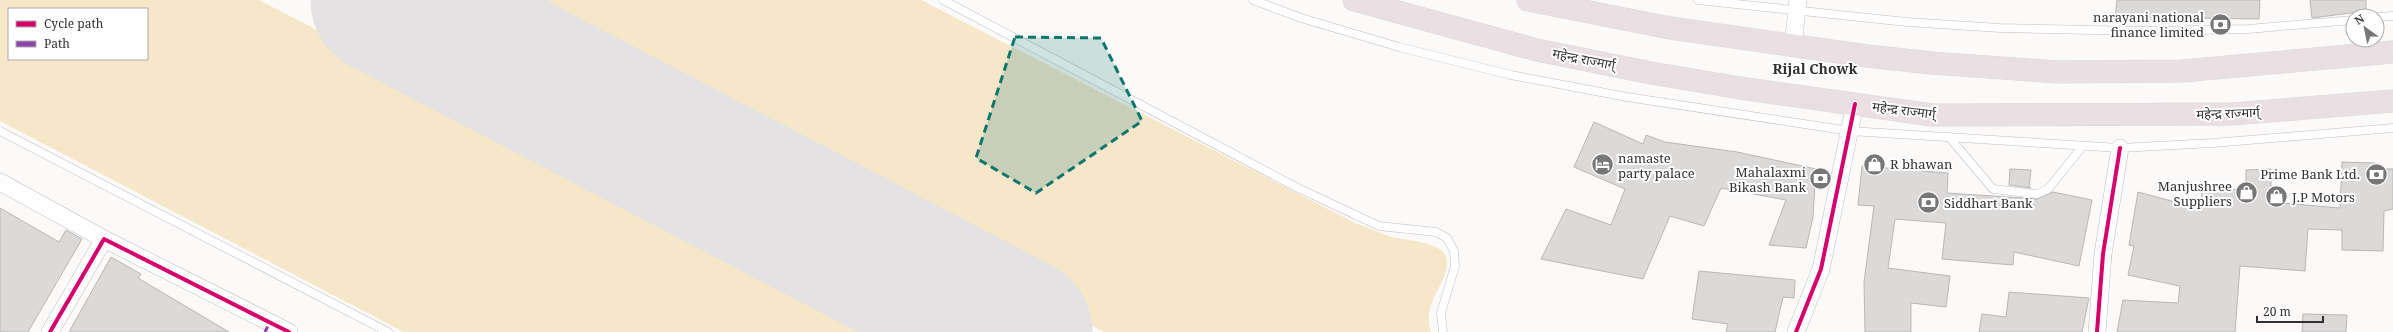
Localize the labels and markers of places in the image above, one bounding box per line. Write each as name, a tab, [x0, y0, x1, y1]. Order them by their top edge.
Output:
place label: narayani national finance limited	[2093, 8, 2204, 41]
bank icon: narayani national finance limited	[2207, 11, 2233, 37]
place label: namaste party palace	[1618, 149, 1695, 182]
shop icon: R bhawan	[1861, 151, 1887, 177]
hotel icon: namaste party palace	[1590, 152, 1616, 178]
place label: R bhawan	[1890, 155, 1953, 173]
bank icon: Prime Bank Ltd.	[2363, 161, 2389, 187]
place label: Mahalaxmi Bikash Bank	[1729, 163, 1806, 196]
place label: Prime Bank Ltd.	[2260, 165, 2360, 183]
bank icon: Mahalaxmi Bikash Bank	[1808, 166, 1834, 192]
place label: Manjushree Suppliers	[2158, 177, 2232, 210]
shop icon: Manjushree Suppliers	[2234, 180, 2260, 206]
shop icon: J.P Motors	[2264, 184, 2290, 210]
place label: J.P Motors	[2291, 188, 2355, 206]
bank icon: Siddhart Bank	[1916, 190, 1942, 216]
place label: Siddhart Bank	[1944, 194, 2033, 212]

